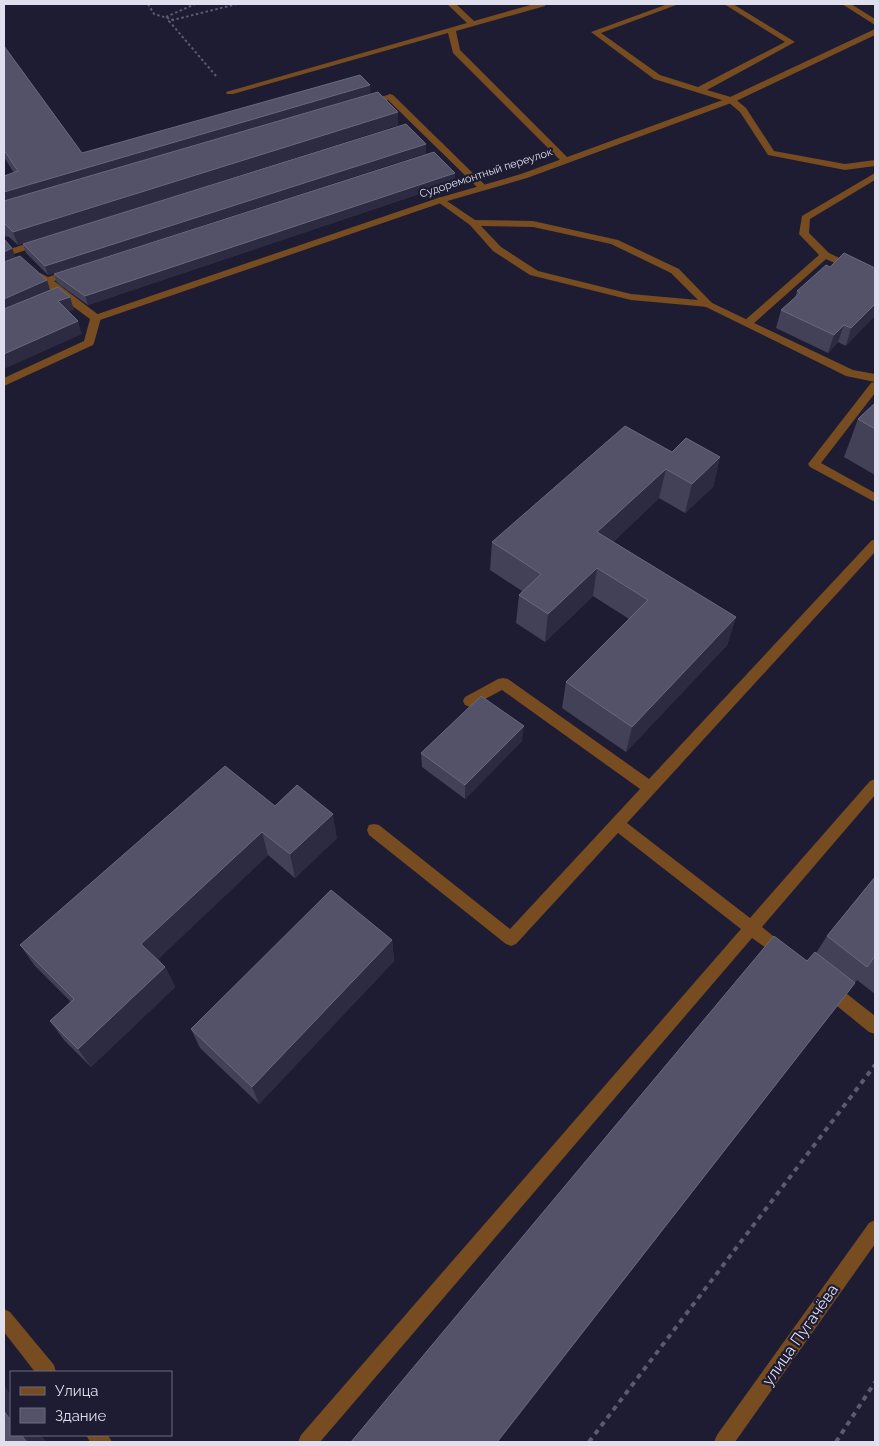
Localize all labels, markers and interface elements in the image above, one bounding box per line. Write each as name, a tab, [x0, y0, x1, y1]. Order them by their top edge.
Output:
street label: Судоремонтный переулок	[418, 145, 554, 201]
street label: улица Пугачёва	[758, 1281, 842, 1389]
legend	[10, 1371, 172, 1436]
text: Улица	[55, 1382, 99, 1400]
text: Здание	[55, 1407, 107, 1425]

